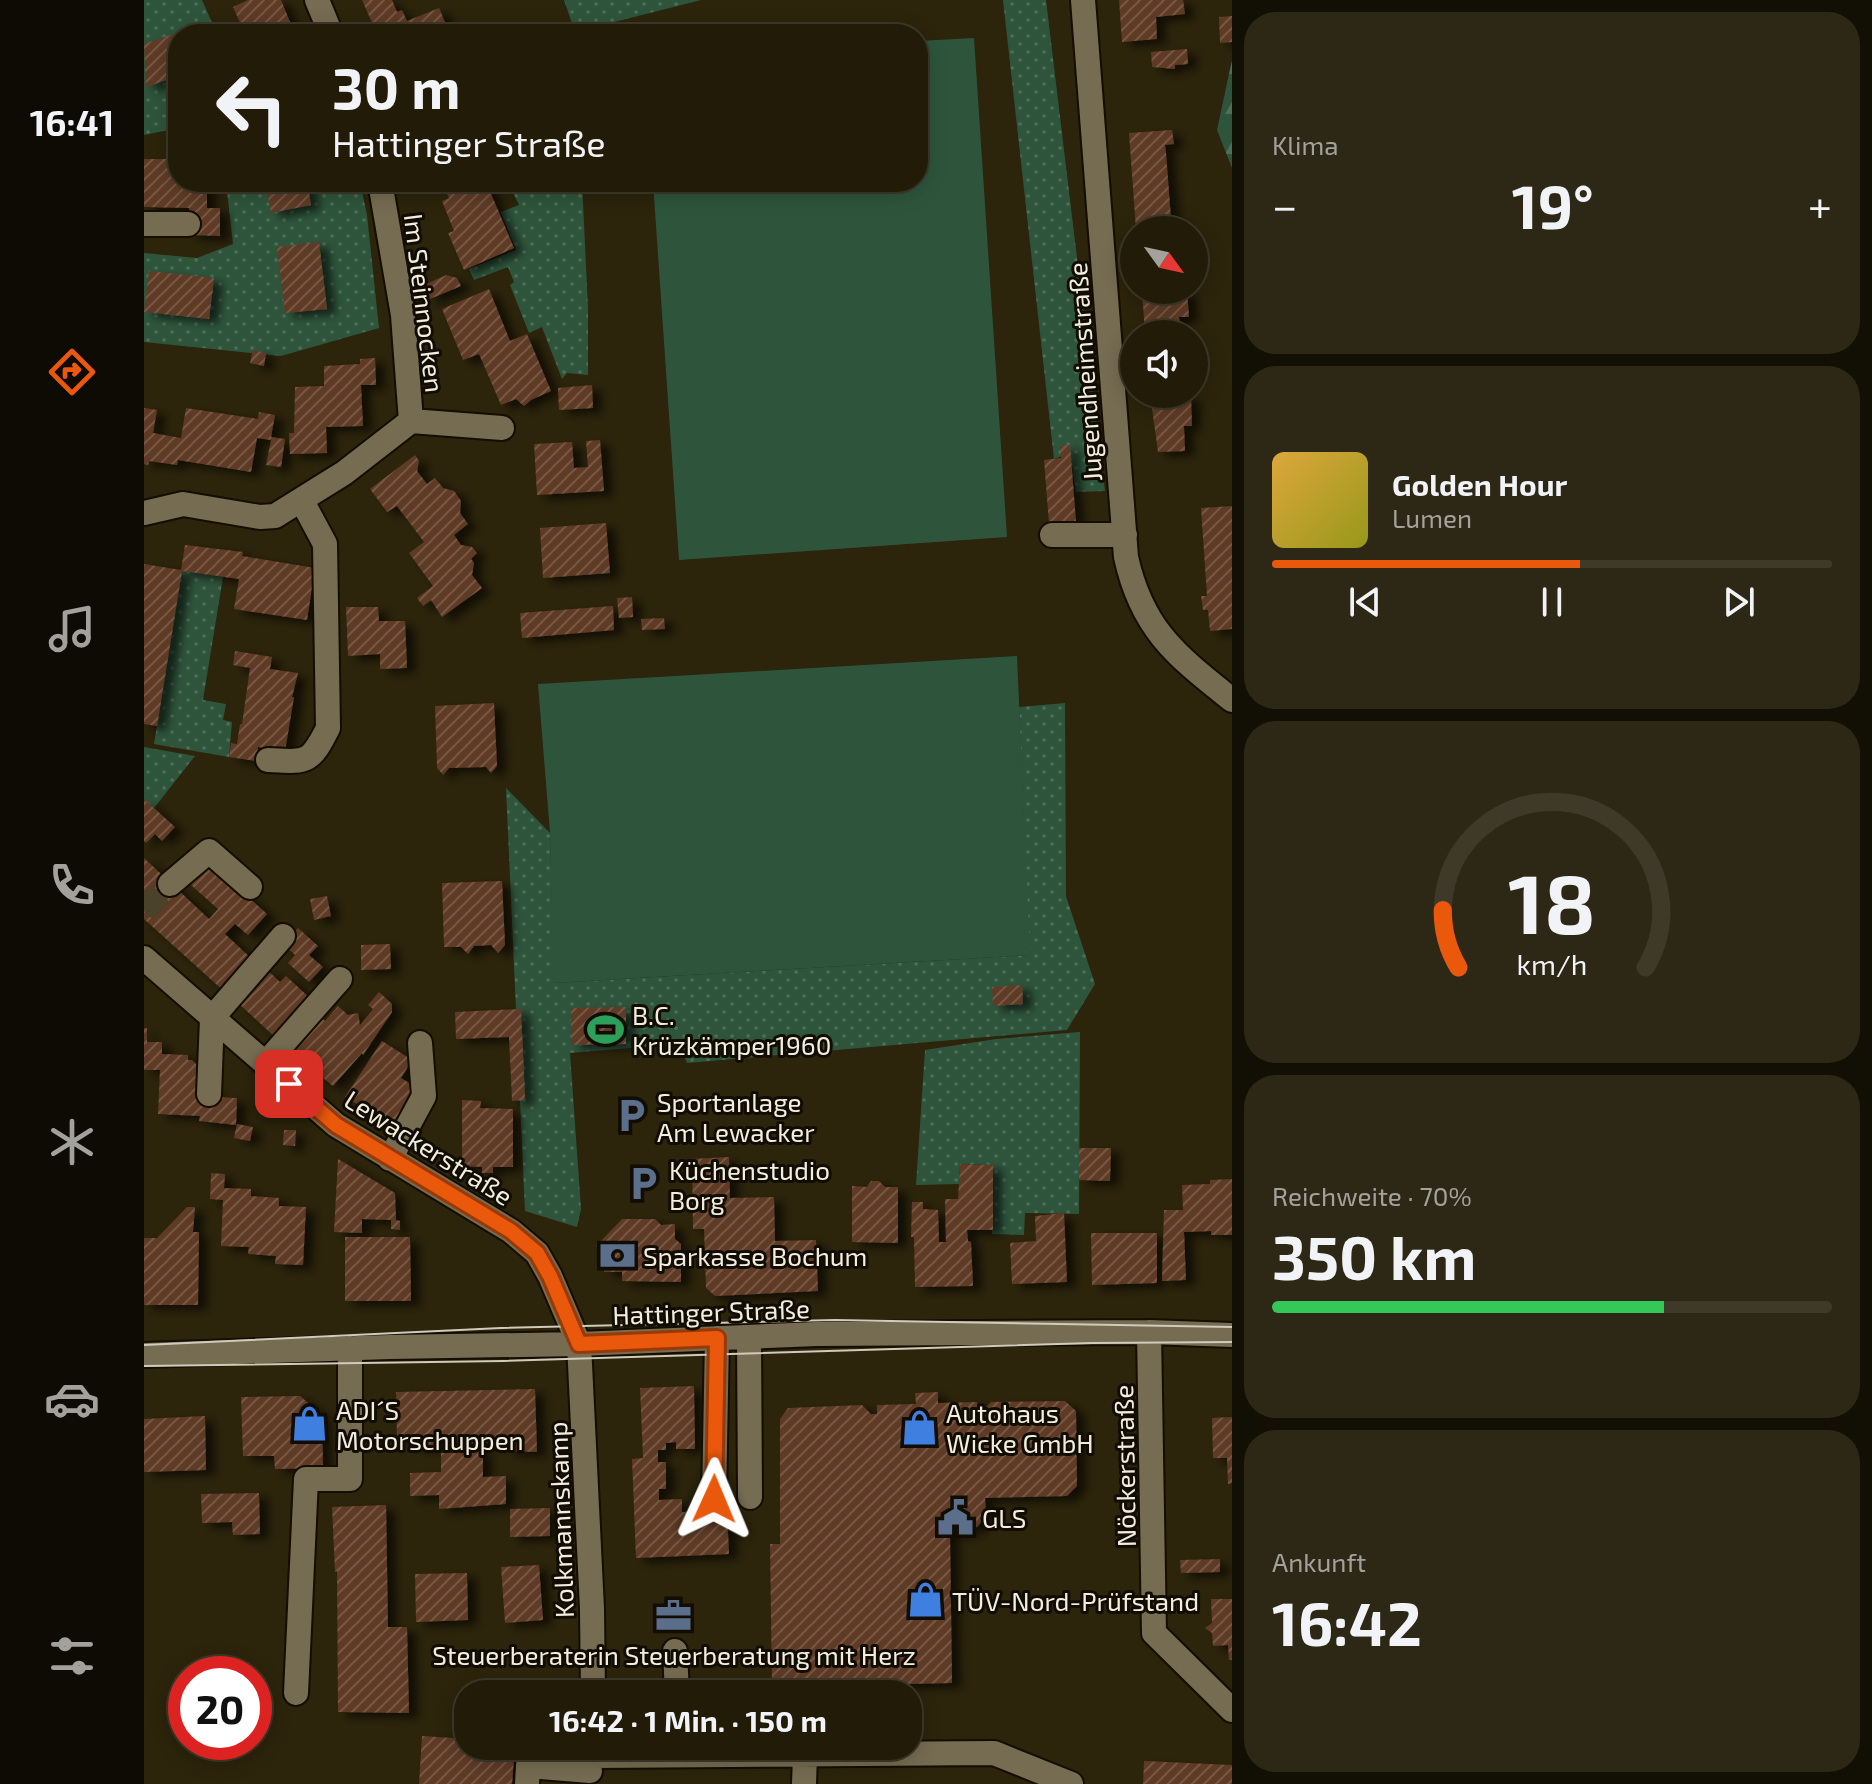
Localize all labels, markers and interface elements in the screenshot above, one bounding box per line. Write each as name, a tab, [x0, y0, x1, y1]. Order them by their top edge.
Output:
text: 30 m	[332, 53, 461, 120]
icon: left	[200, 56, 304, 160]
text: 16:41	[30, 100, 114, 143]
text: Hattinger Straße	[332, 121, 606, 164]
text: Klima	[1272, 129, 1339, 160]
text: 19°	[1512, 169, 1594, 241]
text: −	[1272, 178, 1298, 231]
text: +	[1808, 178, 1832, 231]
street label: Im Steinnocken	[399, 212, 451, 394]
north arrow	[1120, 216, 1208, 304]
map controls	[1120, 216, 1208, 408]
street label: Jugendheimstraße	[1061, 261, 1107, 483]
button: sound	[1120, 320, 1208, 408]
icon: directions	[44, 344, 100, 400]
text: Golden Hour	[1392, 466, 1567, 502]
text: Lumen	[1392, 502, 1472, 533]
icon: previous	[1343, 580, 1387, 624]
icon: pause	[1530, 580, 1574, 624]
icon: next	[1717, 580, 1761, 624]
icon: music	[44, 601, 100, 657]
text: 18	[1508, 851, 1596, 951]
icon: phone	[44, 857, 100, 913]
text: km/h	[1517, 946, 1587, 981]
place label: B.C. Krüzkämper1960	[632, 999, 831, 1060]
sports icon: B.C. Krüzkämper1960	[587, 1010, 625, 1048]
pin	[255, 1050, 323, 1118]
icon: arrive	[267, 1062, 311, 1106]
street label: Lewackerstraße	[339, 1083, 519, 1211]
place label: Sportanlage Am Lewacker	[657, 1086, 815, 1147]
parking icon: Sportanlage Am Lewacker	[612, 1097, 650, 1135]
icon: climate	[44, 1114, 100, 1170]
place label: Küchenstudio Borg	[669, 1154, 830, 1215]
parking icon: Küchenstudio Borg	[624, 1165, 662, 1203]
text: Reichweite · 70%	[1272, 1180, 1472, 1211]
text: 350 km	[1272, 1220, 1476, 1292]
bank icon: Sparkasse Bochum	[598, 1236, 636, 1274]
place label: Sparkasse Bochum	[643, 1240, 867, 1271]
street label: Hattinger Straße	[612, 1292, 810, 1330]
icon: car	[44, 1371, 100, 1427]
street label: Nöckerstraße	[1107, 1385, 1141, 1547]
place label: ADI´S Motorschuppen	[336, 1394, 524, 1455]
place label: Autohaus Wicke GmbH	[946, 1397, 1094, 1458]
shop icon: ADI´S Motorschuppen	[291, 1405, 329, 1443]
shop icon: Autohaus Wicke GmbH	[901, 1408, 939, 1446]
street label: Kolkmannskamp	[541, 1421, 579, 1619]
position arrow	[672, 1457, 756, 1541]
public building icon: GLS	[937, 1498, 975, 1536]
place label: GLS	[982, 1502, 1026, 1533]
text: Ankunft	[1272, 1546, 1366, 1577]
shop icon: TÜV-Nord-Prüfstand	[907, 1581, 945, 1619]
place label: TÜV-Nord-Prüfstand	[952, 1585, 1199, 1616]
text: 16:42	[1272, 1586, 1422, 1658]
office icon: Steuerberaterin Steuerberatung mit Herz	[655, 1596, 693, 1634]
icon: filters	[44, 1628, 100, 1684]
place label: Steuerberaterin Steuerberatung mit Herz	[432, 1639, 916, 1670]
speed limit sign: 20	[168, 1656, 272, 1760]
text: 16:42 · 1 Min. · 150 m	[549, 1702, 827, 1738]

